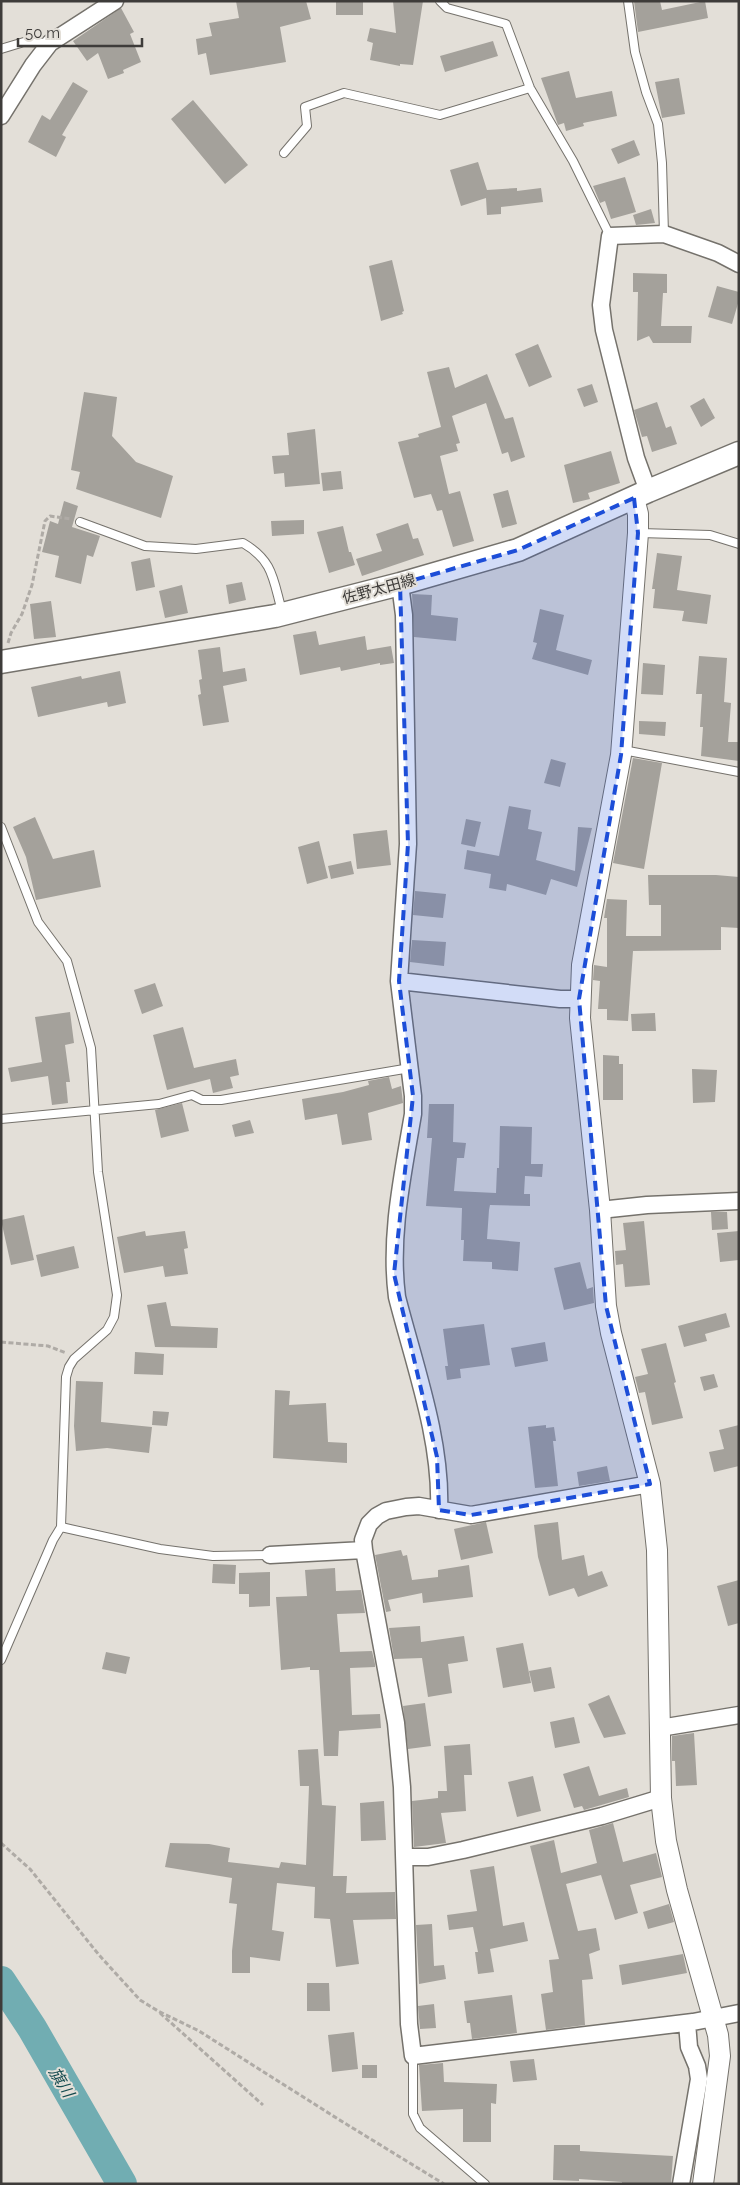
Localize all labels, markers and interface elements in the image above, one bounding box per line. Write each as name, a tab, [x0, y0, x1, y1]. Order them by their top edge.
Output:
scale bar	[18, 15, 141, 47]
text: 50 m	[25, 24, 60, 42]
street label: 佐野太田線	[340, 571, 418, 607]
water label: 旗川	[45, 2064, 79, 2103]

